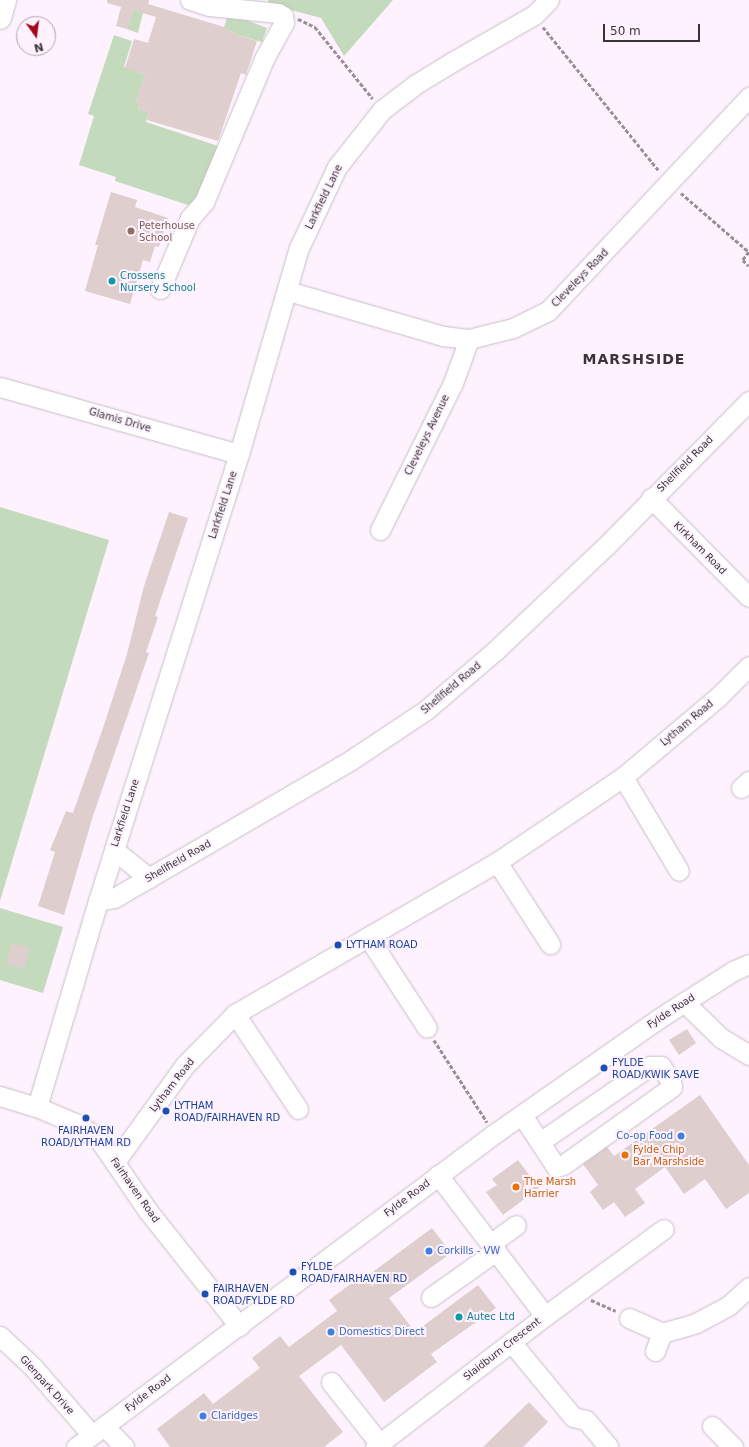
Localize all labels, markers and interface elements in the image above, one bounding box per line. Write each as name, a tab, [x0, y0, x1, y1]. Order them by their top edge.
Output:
north arrow	[16, 16, 56, 56]
scale bar	[605, 16, 702, 42]
text: 50 m	[610, 24, 641, 38]
text: N	[33, 40, 45, 55]
street label: Larkfield Lane	[303, 163, 345, 231]
place label: Peterhouse School	[139, 219, 195, 242]
marker: Peterhouse School	[126, 226, 136, 236]
street label: Cleveleys Road	[549, 246, 611, 310]
place label: Crossens Nursery School	[120, 269, 196, 292]
marker: Crossens Nursery School	[107, 276, 117, 286]
district label: MARSHSIDE	[583, 351, 685, 367]
street label: Cleveleys Avenue	[402, 393, 452, 477]
street label: Glamis Drive	[87, 405, 153, 435]
street label: Shellfield Road	[655, 434, 715, 494]
street label: Larkfield Lane	[206, 470, 240, 540]
street label: Kirkham Road	[671, 519, 729, 577]
street label: Shellfield Road	[419, 660, 483, 716]
street label: Lytham Road	[658, 698, 716, 748]
street label: Larkfield Lane	[108, 778, 142, 848]
street label: Shellfield Road	[143, 837, 213, 885]
place label: LYTHAM ROAD	[346, 939, 418, 951]
marker: LYTHAM ROAD	[333, 940, 343, 950]
street label: Fylde Road	[645, 991, 697, 1031]
street label: Lytham Road	[147, 1056, 197, 1114]
place label: FYLDE ROAD/KWIK SAVE	[612, 1056, 699, 1080]
marker: FYLDE ROAD/KWIK SAVE	[599, 1063, 609, 1073]
place label: LYTHAM ROAD/FAIRHAVEN RD	[174, 1099, 280, 1122]
marker: LYTHAM ROAD/FAIRHAVEN RD	[161, 1106, 171, 1116]
marker: FAIRHAVEN ROAD/LYTHAM RD	[81, 1113, 91, 1123]
place label: FAIRHAVEN ROAD/LYTHAM RD	[41, 1124, 131, 1148]
place label: Co-op Food	[616, 1130, 673, 1142]
marker: Co-op Food	[676, 1131, 686, 1141]
place label: Fylde Chip Bar Marshside	[633, 1143, 704, 1166]
marker: Fylde Chip Bar Marshside	[620, 1150, 630, 1160]
street label: Fairhaven Road	[108, 1155, 162, 1225]
place label: The Marsh Harrier	[524, 1175, 576, 1198]
street label: Fylde Road	[382, 1177, 432, 1219]
marker: The Marsh Harrier	[511, 1182, 521, 1192]
place label: Corkills - VW	[437, 1245, 500, 1257]
marker: Corkills - VW	[424, 1246, 434, 1256]
place label: FYLDE ROAD/FAIRHAVEN RD	[301, 1260, 407, 1284]
marker: FYLDE ROAD/FAIRHAVEN RD	[288, 1267, 298, 1277]
place label: FAIRHAVEN ROAD/FYLDE RD	[213, 1282, 295, 1306]
marker: FAIRHAVEN ROAD/FYLDE RD	[200, 1289, 210, 1299]
place label: Autec Ltd	[467, 1311, 515, 1323]
marker: Autec Ltd	[454, 1312, 464, 1322]
street label: Slaidburn Crescent	[461, 1315, 543, 1383]
place label: Domestics Direct	[339, 1326, 424, 1338]
marker: Domestics Direct	[326, 1327, 336, 1337]
street label: Glenpark Drive	[17, 1353, 77, 1417]
street label: Fylde Road	[123, 1372, 173, 1414]
place label: Claridges	[211, 1410, 258, 1422]
marker: Claridges	[198, 1411, 208, 1421]

